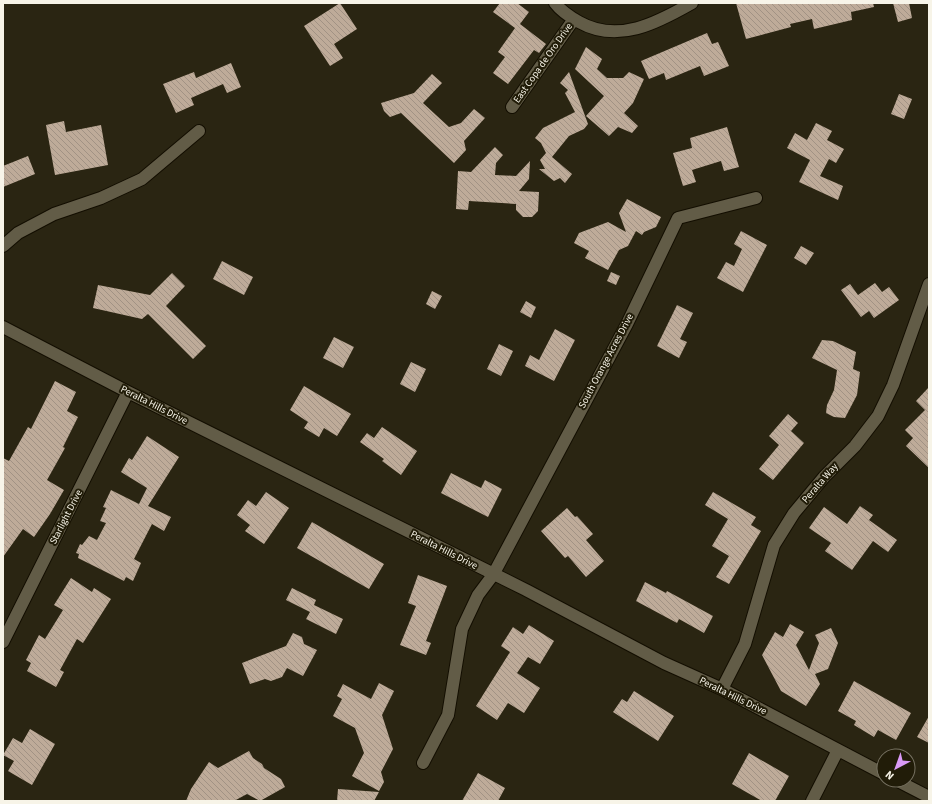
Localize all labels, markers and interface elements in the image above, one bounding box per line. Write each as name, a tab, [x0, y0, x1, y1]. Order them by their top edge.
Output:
street label: East Copa de Oro Drive	[510, 20, 576, 106]
street label: South Orange Acres Drive	[575, 311, 637, 411]
street label: Peralta Hills Drive	[118, 382, 190, 428]
street label: Peralta Way	[799, 460, 842, 506]
street label: Starlight Drive	[46, 487, 86, 547]
street label: Peralta Hills Drive	[408, 527, 480, 573]
street label: Peralta Hills Drive	[697, 674, 769, 718]
north arrow	[876, 748, 916, 788]
text: N	[882, 767, 897, 783]

